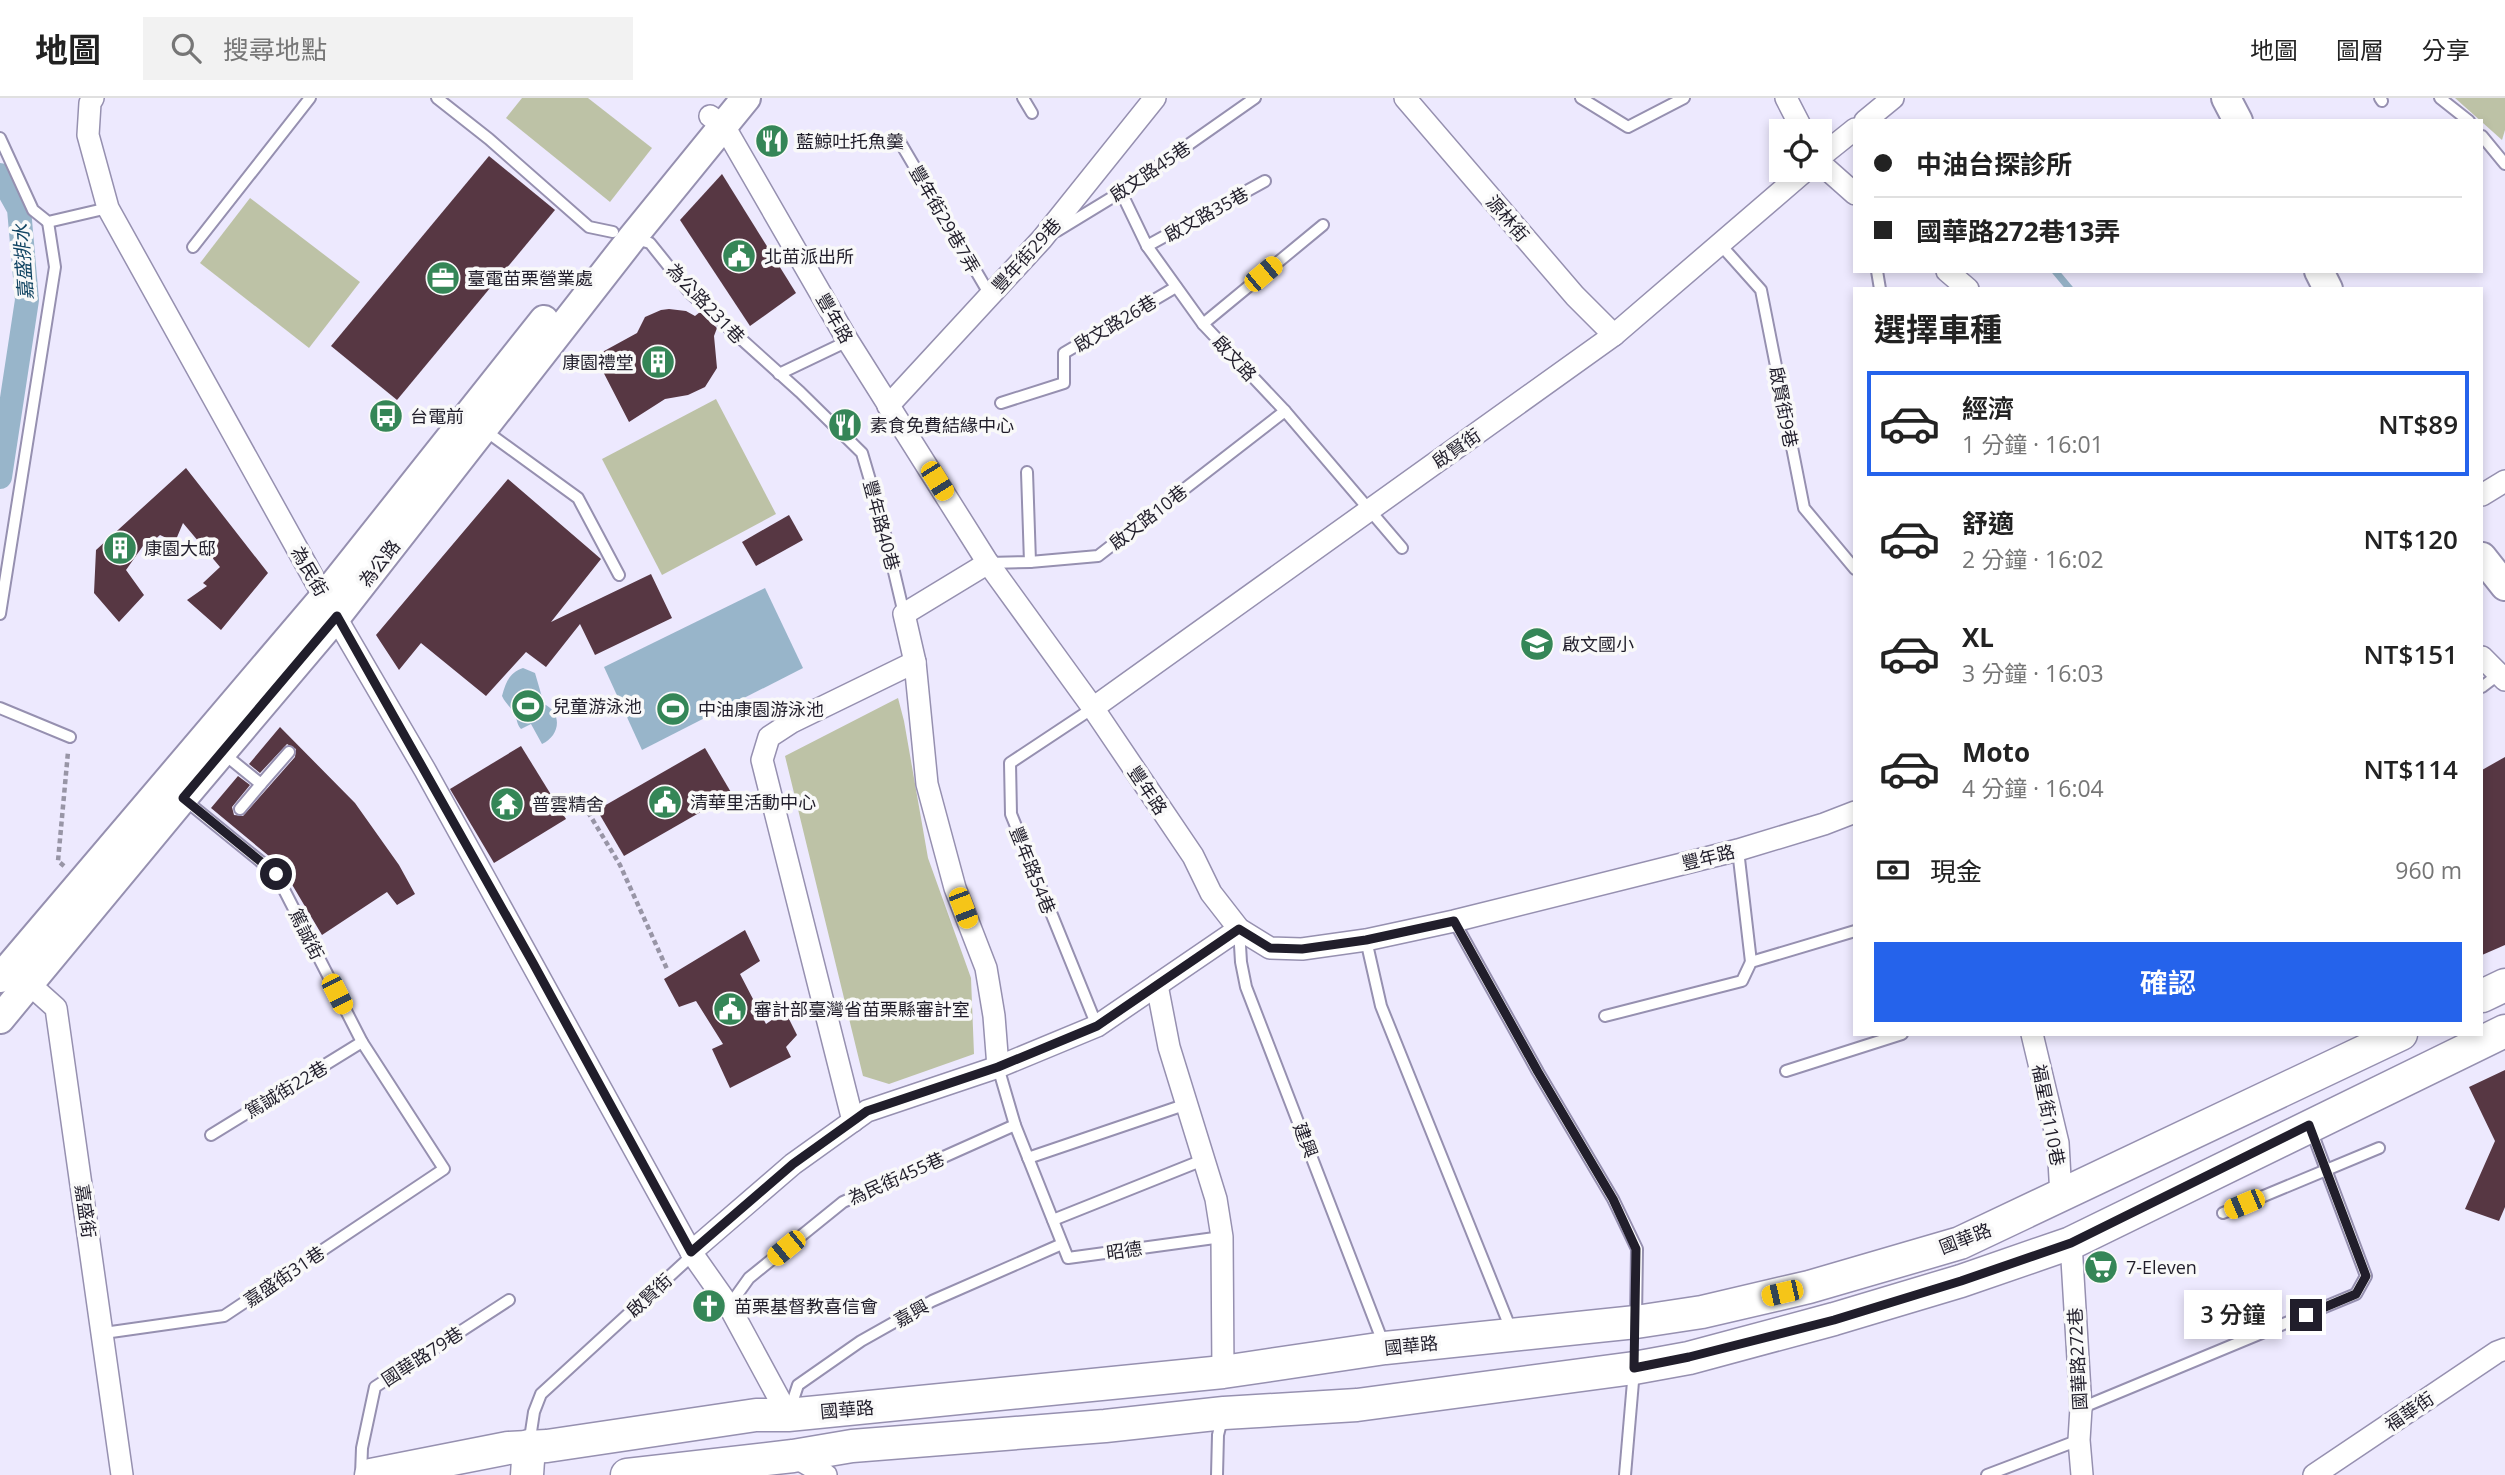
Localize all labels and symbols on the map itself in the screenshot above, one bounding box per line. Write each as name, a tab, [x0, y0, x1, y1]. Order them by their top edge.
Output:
restaurant icon: 藍鯨吐托魚羹	[753, 122, 791, 160]
place label: 藍鯨吐托魚羹	[796, 129, 904, 153]
street label: 啟文路45巷	[1105, 135, 1195, 207]
street label: 豐年街29巷7弄	[904, 161, 986, 277]
street label: 啟文路35巷	[1160, 181, 1252, 247]
street label: 源林街	[1481, 190, 1535, 246]
street label: 豐年街29巷	[986, 213, 1066, 297]
water label: 嘉盛排水	[7, 222, 39, 301]
public building icon: 北苗派出所	[720, 237, 758, 275]
place label: 北苗派出所	[764, 244, 854, 268]
car	[1241, 252, 1286, 296]
street label: 為公路231巷	[662, 258, 750, 348]
office icon: 臺電苗栗營業處	[424, 259, 462, 297]
place label: 臺電苗栗營業處	[467, 266, 593, 290]
street label: 豐年路	[811, 289, 859, 347]
street label: 啟文路26巷	[1069, 289, 1161, 357]
street label: 啟文路	[1208, 330, 1262, 386]
building icon: 康園禮堂	[639, 343, 677, 381]
place label: 康園禮堂	[562, 350, 634, 374]
street label: 啟賢街9巷	[1764, 364, 1804, 450]
bus stop icon: 台電前	[367, 397, 405, 435]
place label: 台電前	[410, 404, 464, 428]
restaurant icon: 素食免費結緣中心	[826, 406, 864, 444]
place label: 素食免費結緣中心	[870, 413, 1014, 437]
street label: 啟賢街	[1427, 423, 1485, 473]
car	[917, 458, 958, 504]
street label: 豐年路40巷	[858, 477, 906, 573]
street label: 啟文路10巷	[1104, 479, 1192, 555]
building icon: 康園大邸	[101, 529, 139, 567]
street label: 為公路	[353, 534, 405, 592]
place label: 康園大邸	[144, 536, 216, 560]
street label: 為民街	[286, 542, 334, 600]
school or university icon: 啟文國小	[1518, 625, 1556, 663]
place label: 啟文國小	[1562, 632, 1634, 656]
sports icon: 兒童游泳池	[509, 687, 547, 725]
sports icon: 中油康園游泳池	[654, 690, 692, 728]
place label: 兒童游泳池	[552, 694, 642, 718]
place label: 中油康園游泳池	[698, 697, 824, 721]
street label: 豐年路	[1123, 761, 1173, 819]
public building icon: 清華里活動中心	[646, 783, 684, 821]
temple icon: 普雲精舍	[488, 785, 526, 823]
place label: 清華里活動中心	[690, 790, 816, 814]
place label: 普雲精舍	[532, 792, 604, 816]
street label: 豐年路54巷	[1005, 823, 1061, 917]
street label: 豐年路	[1679, 839, 1737, 875]
route start	[260, 858, 292, 890]
car	[946, 885, 981, 931]
street label: 篤誠街	[284, 904, 330, 964]
car	[319, 971, 356, 1017]
public building icon: 審計部臺灣省苗栗縣審計室	[711, 990, 749, 1028]
place label: 審計部臺灣省苗栗縣審計室	[754, 997, 970, 1021]
street label: 篤誠街22巷	[240, 1055, 332, 1123]
street label: 福星街110巷	[2027, 1062, 2071, 1168]
street label: 建興	[1288, 1119, 1324, 1161]
street label: 為民街455巷	[844, 1146, 948, 1210]
street label: 嘉盛街	[70, 1183, 102, 1239]
car	[2221, 1186, 2268, 1222]
street label: 國華路	[1935, 1217, 1995, 1259]
car	[764, 1227, 809, 1269]
street label: 昭德	[1105, 1236, 1143, 1264]
street label: 嘉盛街31巷	[239, 1240, 329, 1312]
supermarket icon: 7-Eleven	[2082, 1248, 2120, 1286]
place label: 7-Eleven	[2126, 1255, 2197, 1279]
street label: 啟賢街	[621, 1268, 677, 1322]
car	[1760, 1278, 1805, 1308]
church icon: 苗栗基督教喜信會	[690, 1287, 728, 1325]
callout: 3 分鐘	[2184, 1290, 2282, 1340]
place label: 苗栗基督教喜信會	[734, 1294, 878, 1318]
street label: 嘉興	[889, 1294, 933, 1332]
route end	[2290, 1299, 2322, 1331]
street label: 國華路272巷	[2062, 1307, 2092, 1411]
street label: 國華路79巷	[377, 1321, 467, 1391]
street label: 國華路	[1383, 1330, 1439, 1360]
street label: 福華街	[2380, 1386, 2438, 1436]
street label: 國華路	[819, 1395, 875, 1423]

